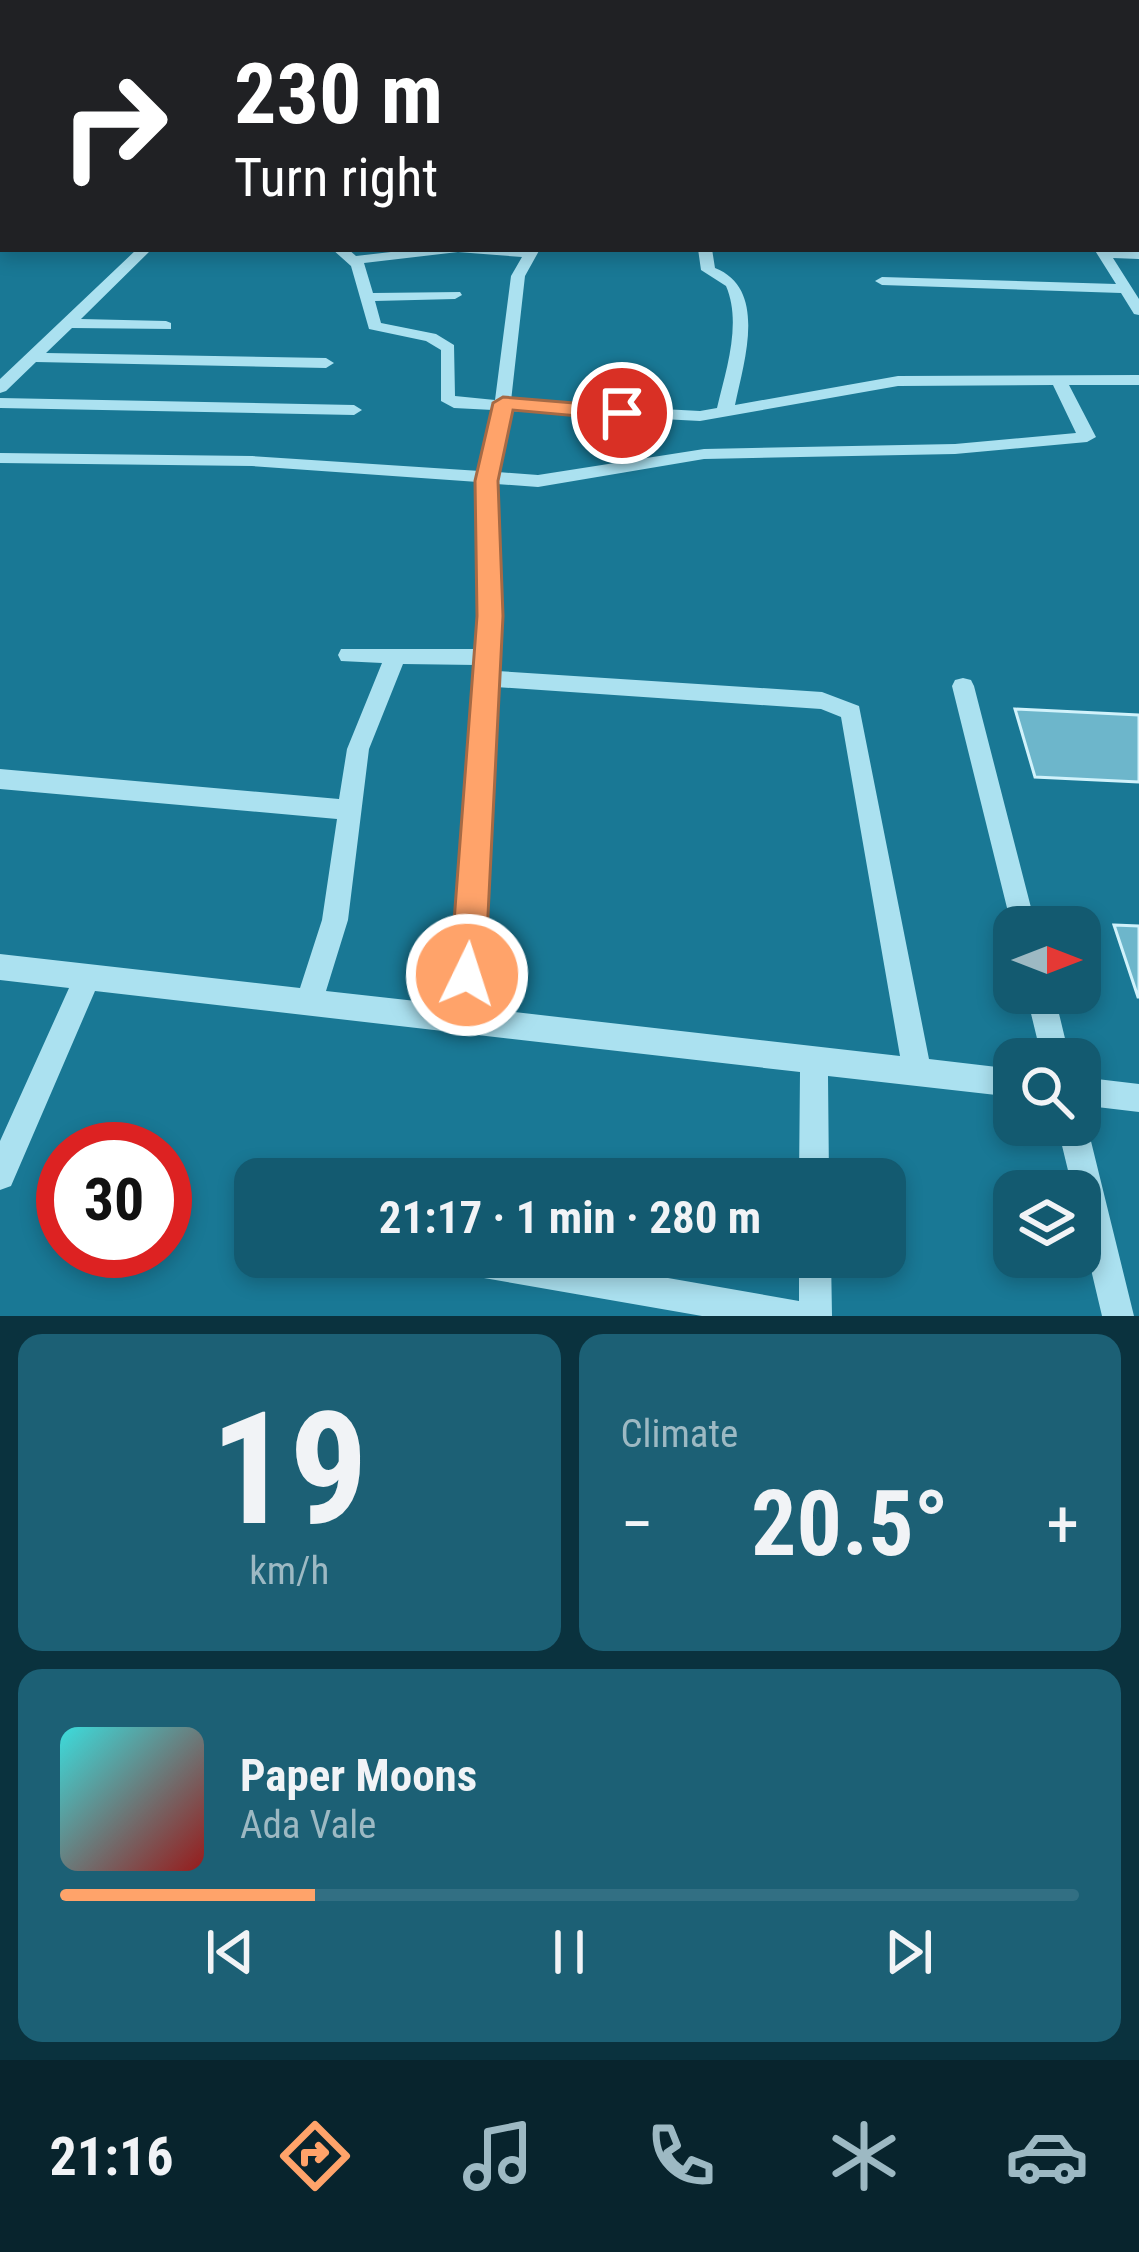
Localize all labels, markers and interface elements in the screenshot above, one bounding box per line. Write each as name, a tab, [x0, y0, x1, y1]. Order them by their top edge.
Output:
text: 230 m	[234, 45, 443, 144]
icon: right	[36, 48, 192, 204]
text: Turn right	[234, 146, 438, 209]
pin	[571, 362, 673, 464]
icon: arrive	[589, 380, 655, 446]
north arrow	[993, 906, 1101, 1014]
map controls	[993, 906, 1101, 1278]
position arrow	[404, 912, 530, 1038]
button: search	[993, 1038, 1101, 1146]
speed limit sign: 30	[36, 1122, 192, 1278]
button: layers	[993, 1170, 1101, 1278]
text: 21:17 · 1 min · 280 m	[379, 1191, 761, 1244]
text: 19	[210, 1378, 368, 1561]
text: Climate	[621, 1411, 738, 1457]
text: 20.5°	[751, 1472, 949, 1577]
text: −	[621, 1486, 654, 1563]
text: +	[1046, 1486, 1079, 1563]
text: km/h	[249, 1548, 329, 1594]
text: Paper Moons	[240, 1749, 477, 1802]
text: Ada Vale	[240, 1802, 376, 1848]
icon: previous	[197, 1919, 263, 1985]
icon: pause	[536, 1919, 602, 1985]
icon: next	[876, 1919, 942, 1985]
icon: directions	[273, 2114, 357, 2198]
icon: music	[456, 2114, 540, 2198]
icon: phone	[639, 2114, 723, 2198]
icon: climate	[822, 2114, 906, 2198]
icon: car	[1005, 2114, 1089, 2198]
text: 21:16	[50, 2125, 174, 2188]

